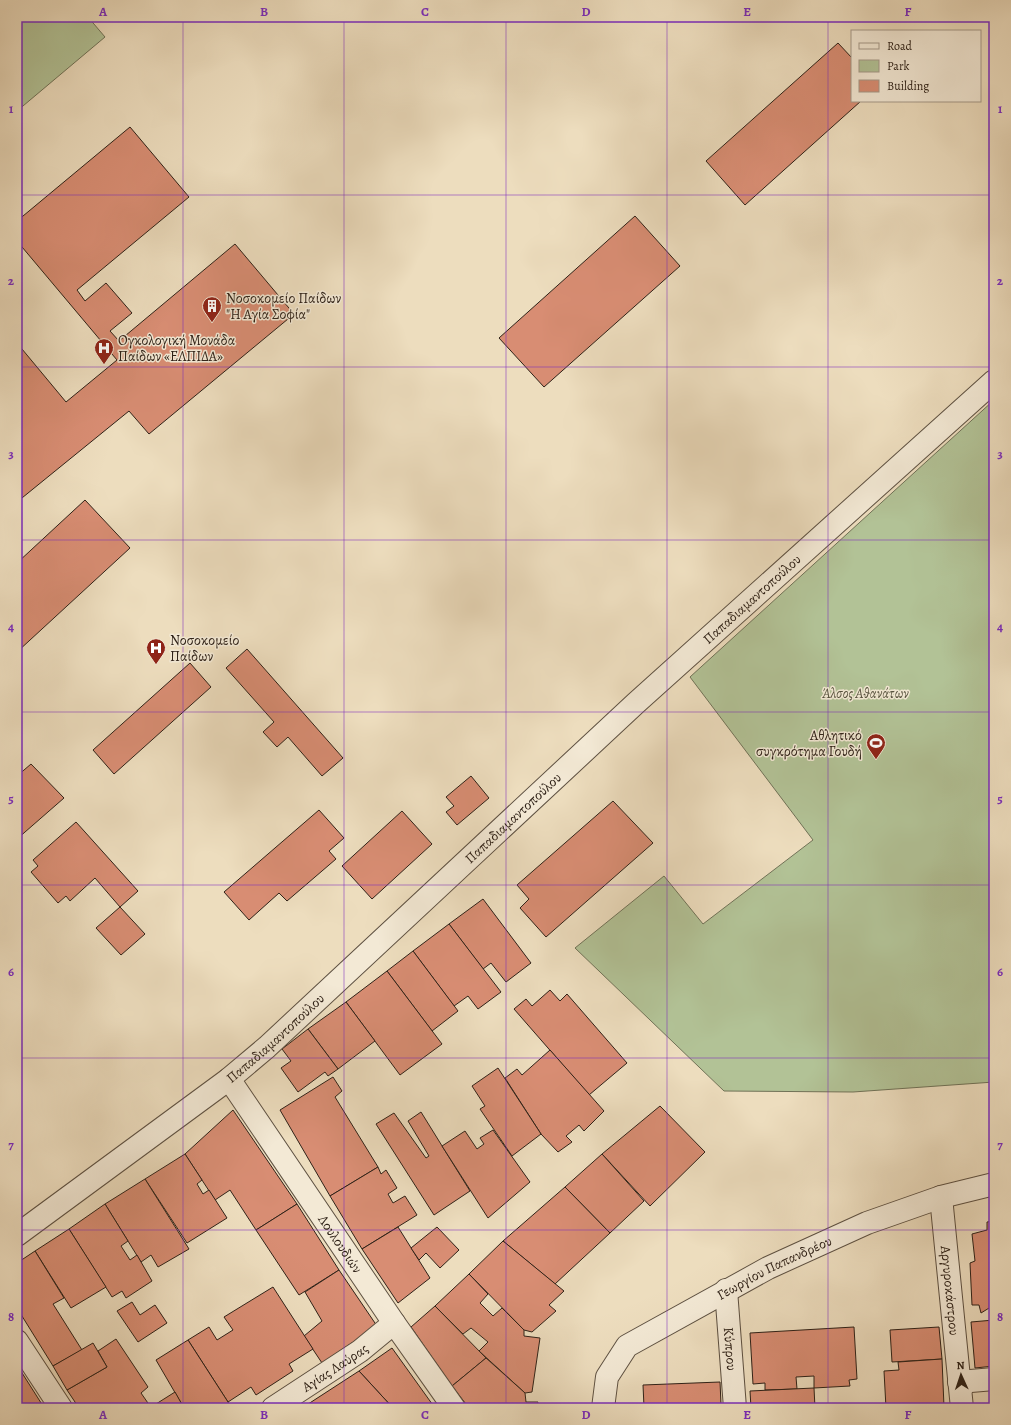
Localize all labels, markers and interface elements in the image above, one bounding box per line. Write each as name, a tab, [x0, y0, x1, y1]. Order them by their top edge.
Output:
text: A	[98, 3, 108, 20]
text: B	[260, 3, 268, 20]
text: C	[421, 3, 429, 20]
text: D	[581, 3, 591, 20]
text: E	[743, 3, 751, 20]
text: F	[905, 3, 912, 20]
legend	[851, 30, 981, 102]
text: Road	[887, 38, 913, 54]
text: Park	[887, 58, 910, 74]
text: Building	[887, 78, 929, 94]
text: 1	[9, 100, 14, 117]
text: 1	[998, 100, 1003, 117]
text: 2	[8, 272, 15, 289]
text: 2	[997, 272, 1004, 289]
place label: Νοσοκομείο Παίδων "Η Αγία Σοφία"	[226, 289, 342, 324]
building icon: Νοσοκομείο Παίδων "Η Αγία Σοφία"	[201, 295, 223, 323]
place label: Ογκολογική Μονάδα Παίδων «ΕΛΠΙΔΑ»	[118, 331, 236, 366]
hospital icon: Ογκολογική Μονάδα Παίδων «ΕΛΠΙΔΑ»	[93, 337, 115, 365]
text: 3	[8, 445, 14, 462]
text: 3	[997, 445, 1003, 462]
street label: Παπαδιαμαντοπούλου	[699, 550, 805, 648]
text: 4	[8, 618, 14, 635]
text: 4	[997, 618, 1003, 635]
place label: Νοσοκομείο Παίδων	[170, 631, 239, 666]
hospital icon: Νοσοκομείο Παίδων	[145, 637, 167, 665]
park label: Άλσος Αθανάτων	[821, 684, 909, 703]
place label: Αθλητικό συγκρότημα Γουδή	[756, 726, 862, 761]
sports icon: Αθλητικό συγκρότημα Γουδή	[865, 732, 887, 760]
street label: Παπαδιαμαντοπούλου	[460, 768, 565, 868]
text: 5	[8, 790, 14, 807]
text: 5	[997, 790, 1003, 807]
text: 6	[8, 963, 14, 980]
text: 6	[997, 963, 1003, 980]
street label: Παπαδιαμαντοπούλου	[222, 989, 328, 1087]
text: 7	[8, 1136, 14, 1153]
text: 7	[997, 1136, 1003, 1153]
street label: Λουλουδιών	[313, 1210, 367, 1277]
street label: Γεωργίου Παπανδρέου	[713, 1231, 835, 1304]
street label: Αργυροκάστρου	[936, 1244, 964, 1336]
text: 8	[8, 1308, 14, 1325]
text: 8	[997, 1308, 1003, 1325]
street label: Κύπρου	[719, 1326, 742, 1371]
street label: Αγίας Λαύρας	[297, 1339, 372, 1397]
north arrow	[941, 1355, 981, 1395]
text: N	[956, 1358, 965, 1373]
text: A	[98, 1406, 108, 1423]
text: B	[260, 1406, 268, 1423]
text: C	[421, 1406, 429, 1423]
text: D	[581, 1406, 591, 1423]
text: E	[743, 1406, 751, 1423]
text: F	[905, 1406, 912, 1423]

